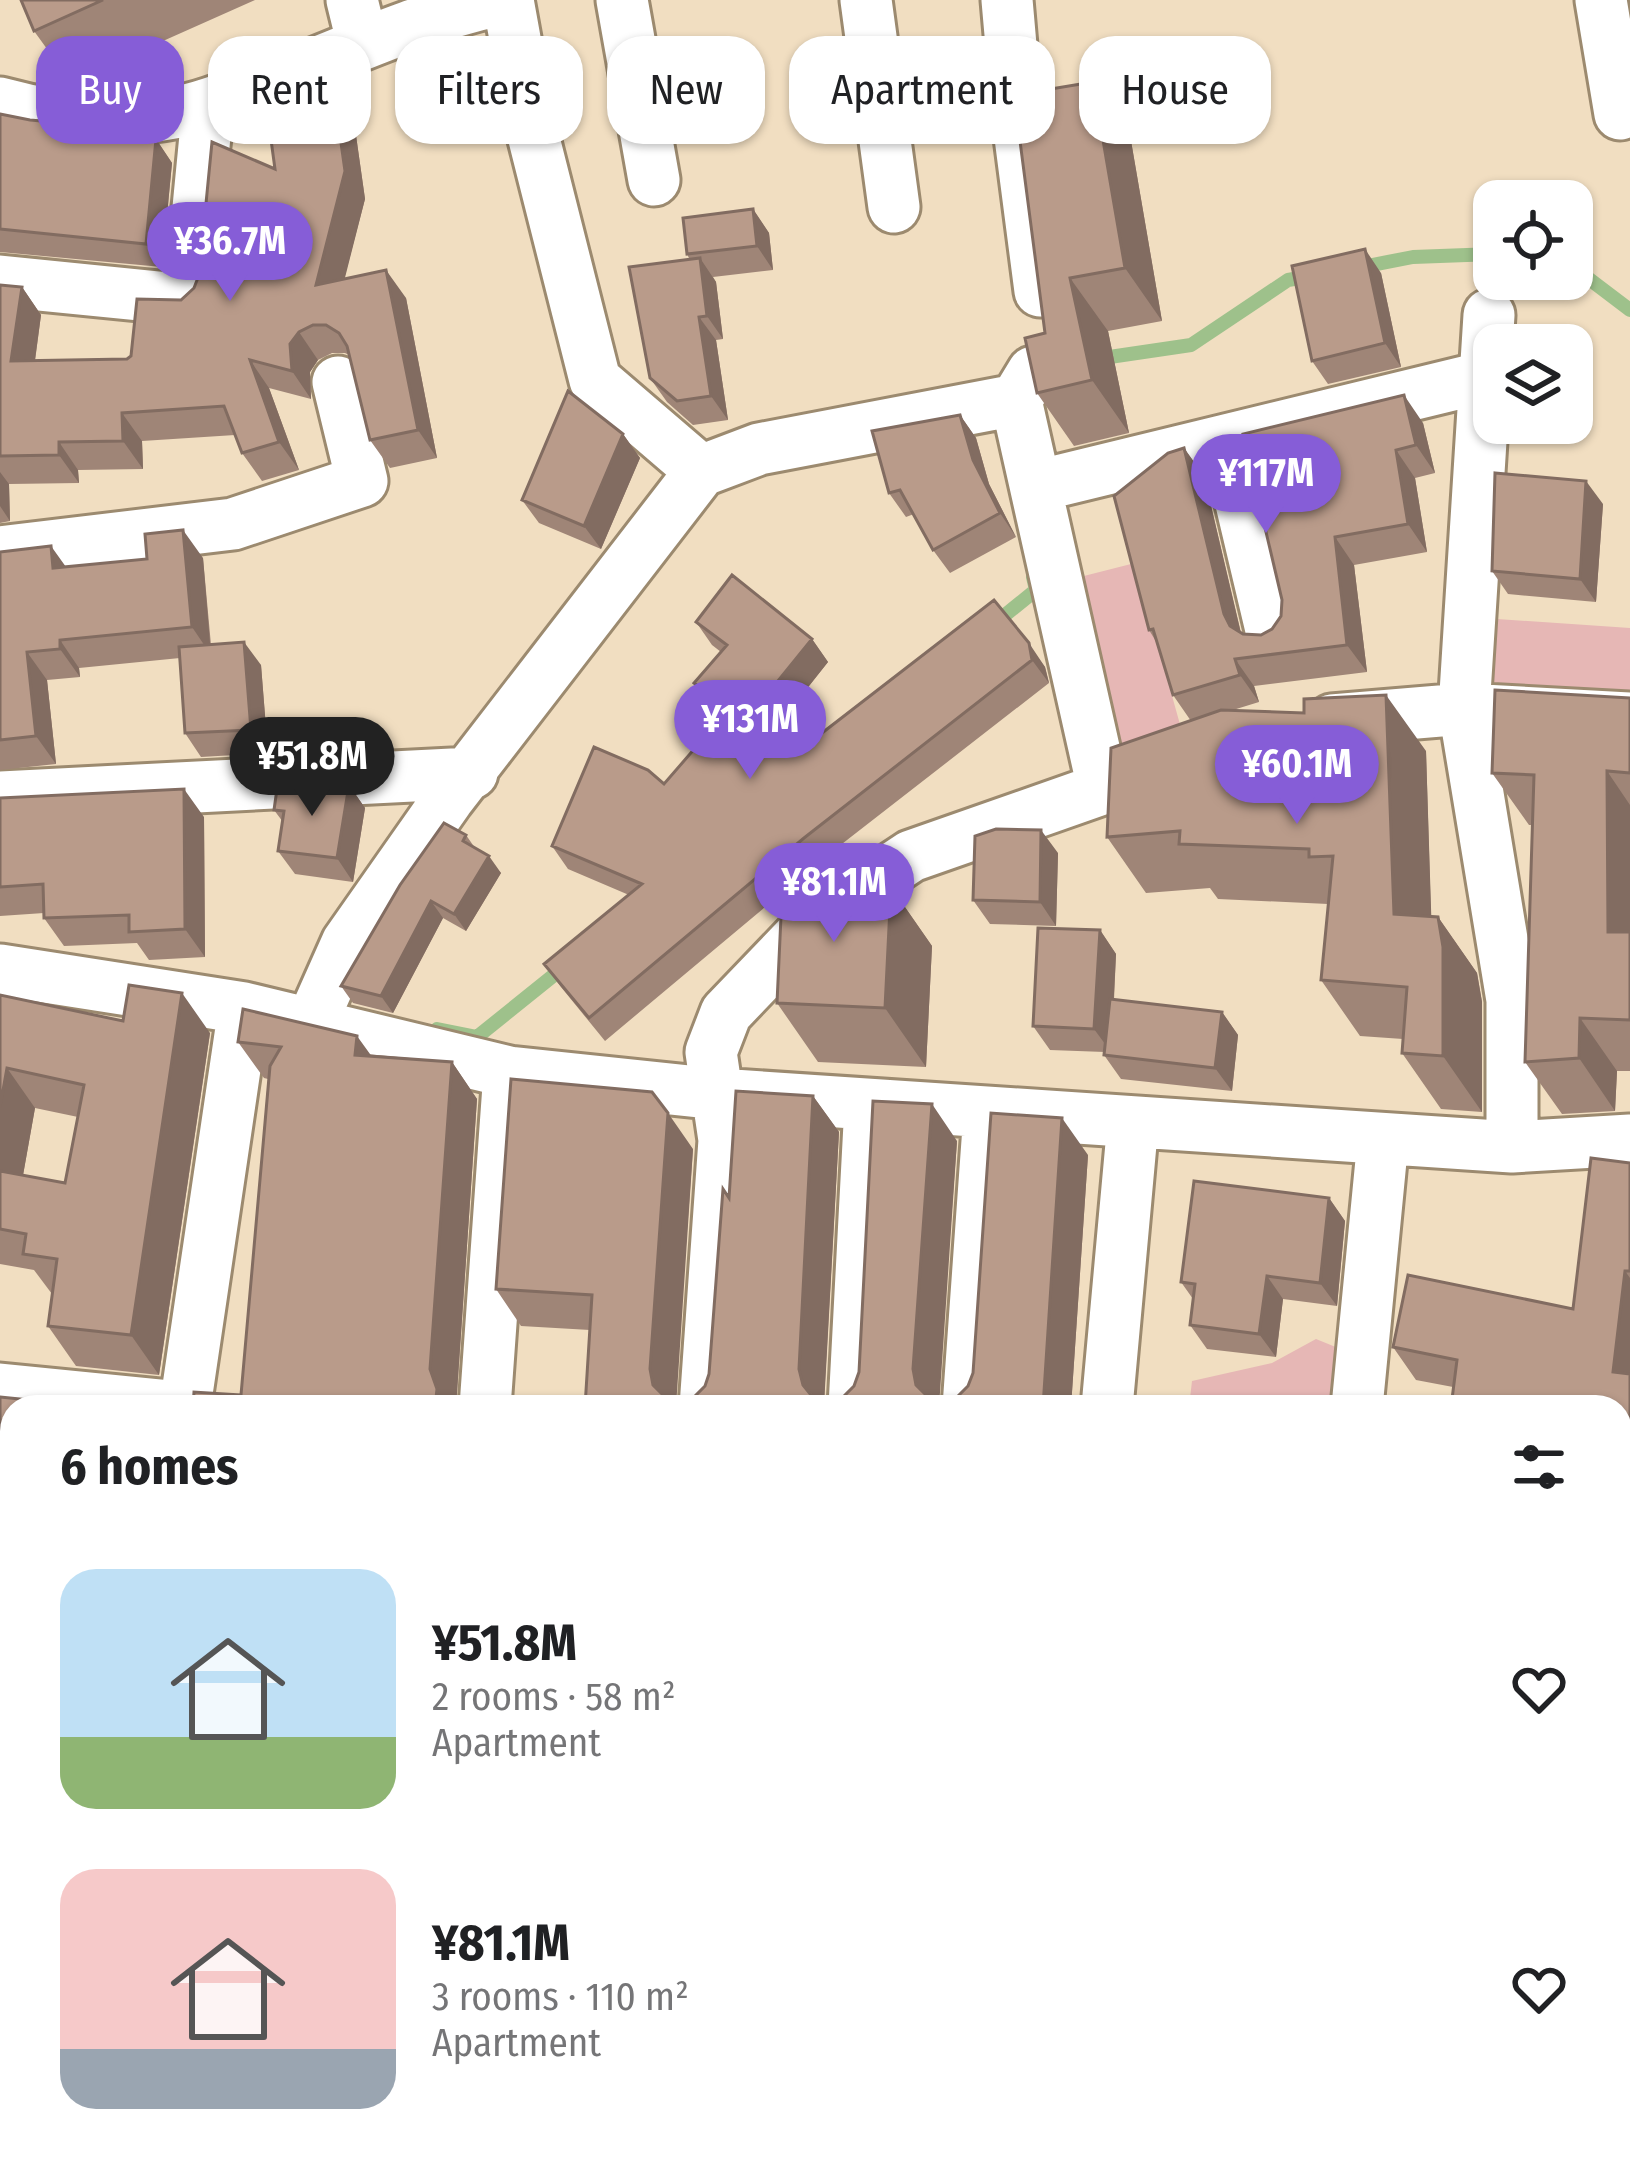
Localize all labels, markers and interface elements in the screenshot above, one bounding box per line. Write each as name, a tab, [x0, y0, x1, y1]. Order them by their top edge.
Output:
chip: Buy	[36, 36, 184, 144]
chip: Rent	[208, 36, 371, 144]
chip: Filters	[395, 36, 583, 144]
chip: New	[607, 36, 765, 144]
chip: Apartment	[789, 36, 1055, 144]
chip: House	[1079, 36, 1271, 144]
map controls	[1473, 180, 1593, 444]
button: locate	[1473, 180, 1593, 300]
pin: ¥36.7M	[132, 202, 328, 304]
text: ¥36.7M	[174, 218, 286, 264]
button: layers	[1473, 324, 1593, 444]
pin: ¥117M	[1182, 434, 1350, 536]
text: ¥117M	[1218, 450, 1314, 496]
pin: ¥131M	[666, 680, 834, 782]
text: ¥131M	[701, 696, 799, 742]
pin: ¥51.8M	[214, 717, 410, 819]
pin: ¥60.1M	[1199, 725, 1395, 827]
text: ¥51.8M	[257, 733, 367, 779]
text: ¥60.1M	[1242, 741, 1352, 787]
pin: ¥81.1M	[736, 843, 932, 945]
text: ¥81.1M	[781, 859, 887, 905]
icon: filters	[1506, 1434, 1572, 1500]
text: 6 homes	[60, 1436, 238, 1498]
text: ¥51.8M	[432, 1612, 577, 1674]
icon: home	[156, 1617, 300, 1761]
icon: heart	[1506, 1656, 1572, 1722]
text: 2 rooms · 58 m²	[432, 1674, 676, 1720]
text: Apartment	[432, 1720, 601, 1766]
text: ¥81.1M	[432, 1912, 570, 1974]
icon: home	[156, 1917, 300, 2061]
icon: heart	[1506, 1956, 1572, 2022]
text: 3 rooms · 110 m²	[432, 1974, 689, 2020]
text: Apartment	[432, 2020, 601, 2066]

